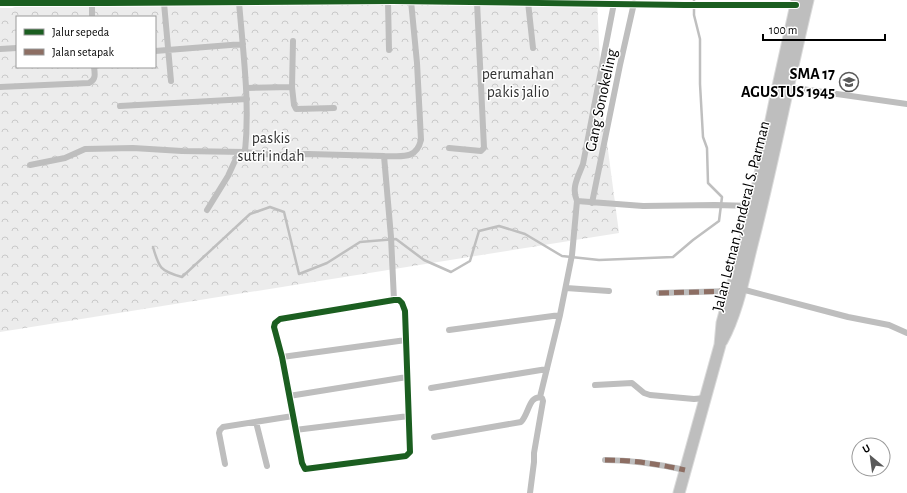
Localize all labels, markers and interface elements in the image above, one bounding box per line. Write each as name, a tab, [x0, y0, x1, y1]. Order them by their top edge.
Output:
legend	[16, 16, 156, 68]
scale bar	[763, 16, 885, 42]
text: 100 m	[769, 24, 797, 36]
text: Jalur sepeda	[52, 26, 110, 38]
text: Jalan setapak	[52, 46, 115, 58]
street label: Gang Sonokeling	[582, 47, 620, 153]
park label: perumahan pakis jalio	[482, 66, 554, 101]
place label: SMA 17 AGUSTUS 1945	[741, 66, 835, 100]
school or university icon: SMA 17 AGUSTUS 1945	[838, 71, 860, 93]
street label: Jalan Letnan Jenderal S. Parman	[710, 119, 772, 313]
park label: paskis sutri indah	[238, 130, 305, 164]
north arrow	[851, 437, 891, 477]
text: U	[861, 442, 872, 455]

